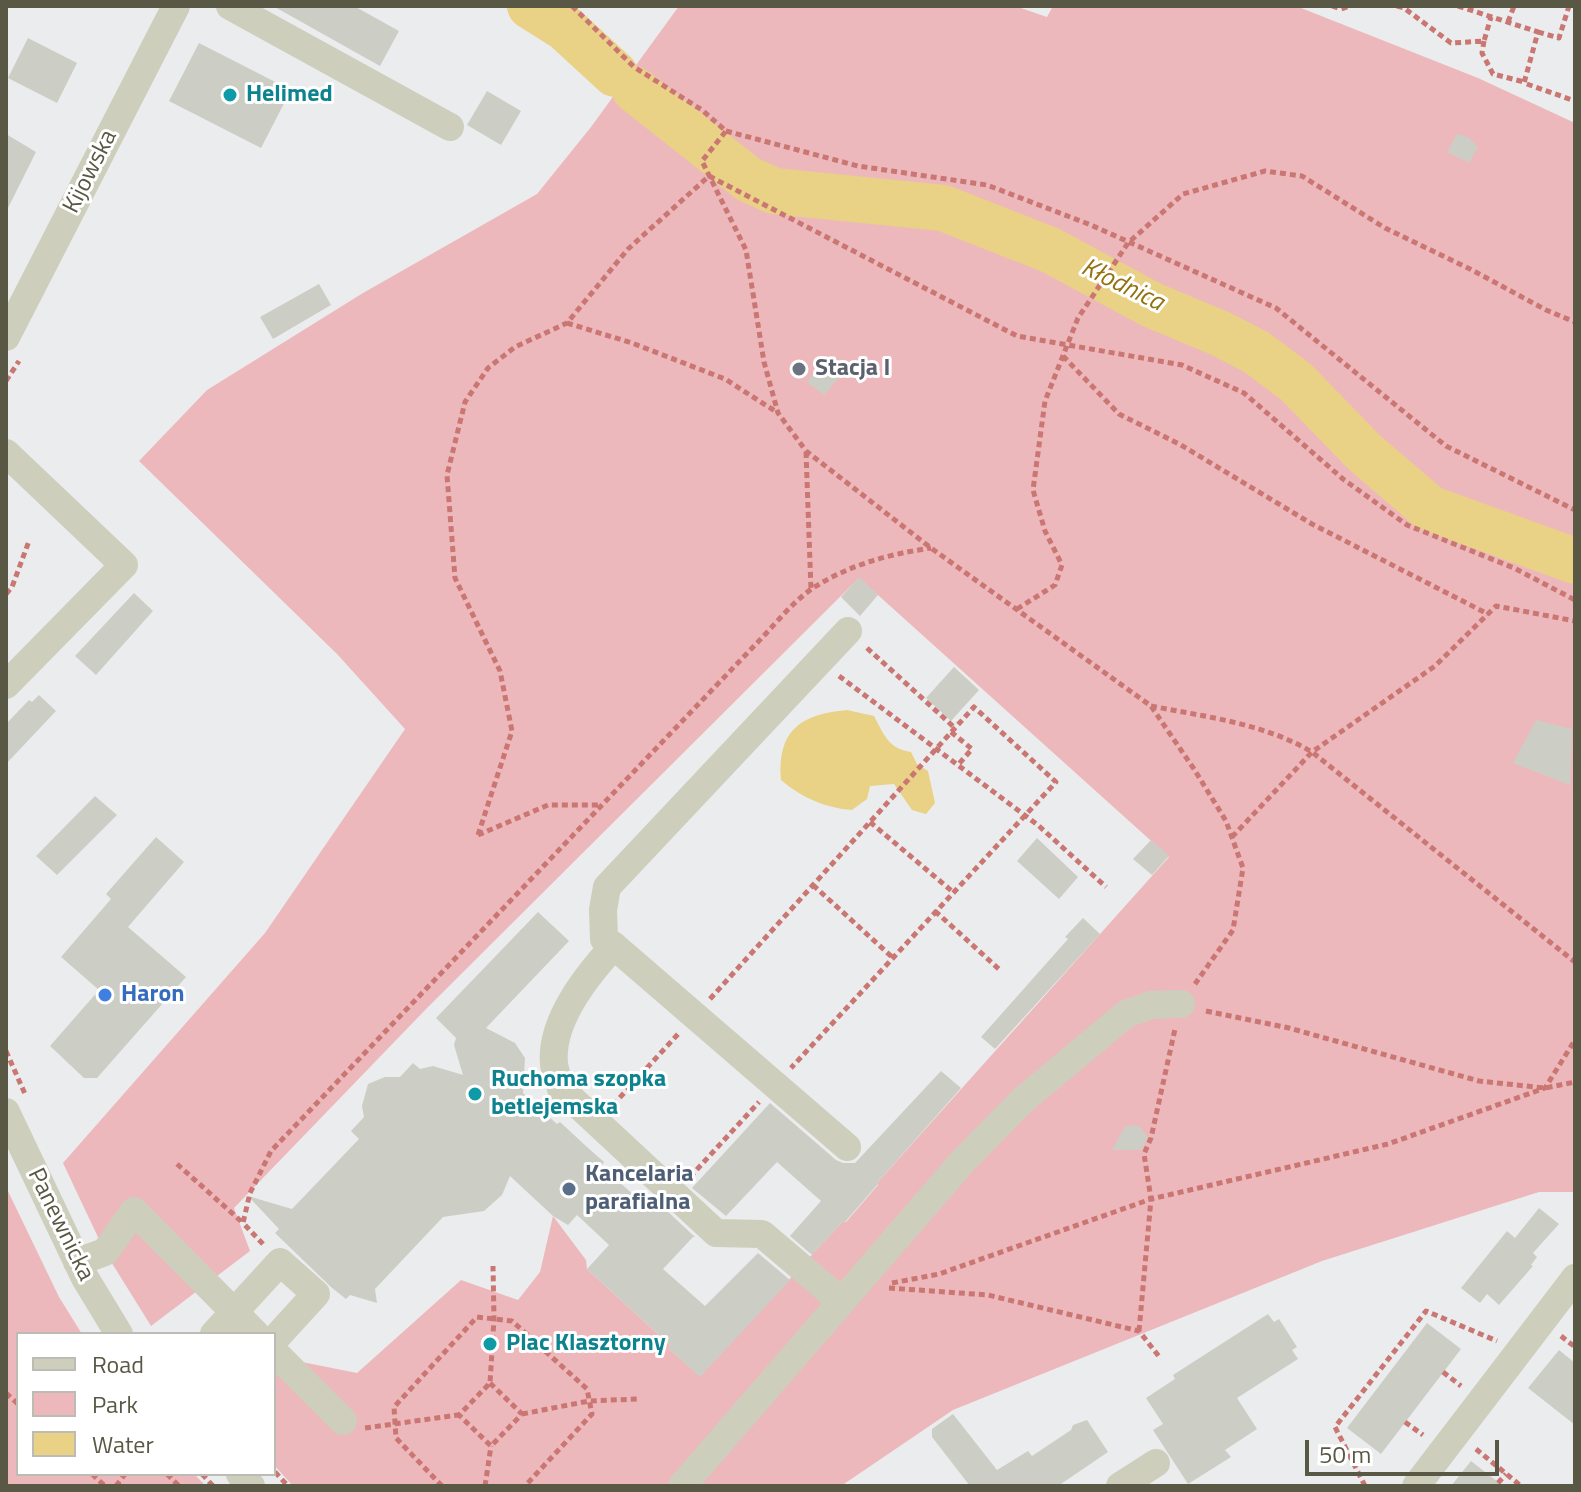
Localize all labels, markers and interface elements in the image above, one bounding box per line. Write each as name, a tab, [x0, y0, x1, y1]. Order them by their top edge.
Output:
place label: Helimed	[246, 81, 333, 109]
marker: Helimed	[221, 86, 239, 104]
street label: Kijowska	[58, 126, 124, 218]
water label: Kłodnica	[1076, 253, 1168, 319]
place label: Stacja I	[815, 355, 890, 383]
marker: Stacja I	[790, 360, 808, 378]
place label: Haron	[121, 981, 184, 1009]
marker: Haron	[96, 986, 114, 1004]
place label: Ruchoma szopka betlejemska	[491, 1066, 666, 1122]
marker: Ruchoma szopka betlejemska	[466, 1085, 484, 1103]
place label: Kancelaria parafialna	[585, 1161, 694, 1217]
street label: Panewnicka	[20, 1164, 100, 1286]
marker: Kancelaria parafialna	[560, 1180, 578, 1198]
place label: Plac Klasztorny	[506, 1330, 666, 1358]
legend	[16, 1332, 276, 1476]
marker: Plac Klasztorny	[481, 1335, 499, 1353]
text: Road	[92, 1346, 144, 1382]
text: Park	[92, 1386, 138, 1422]
scale bar	[1309, 1424, 1503, 1474]
text: Water	[92, 1426, 154, 1462]
text: 50 m	[1319, 1436, 1371, 1472]

